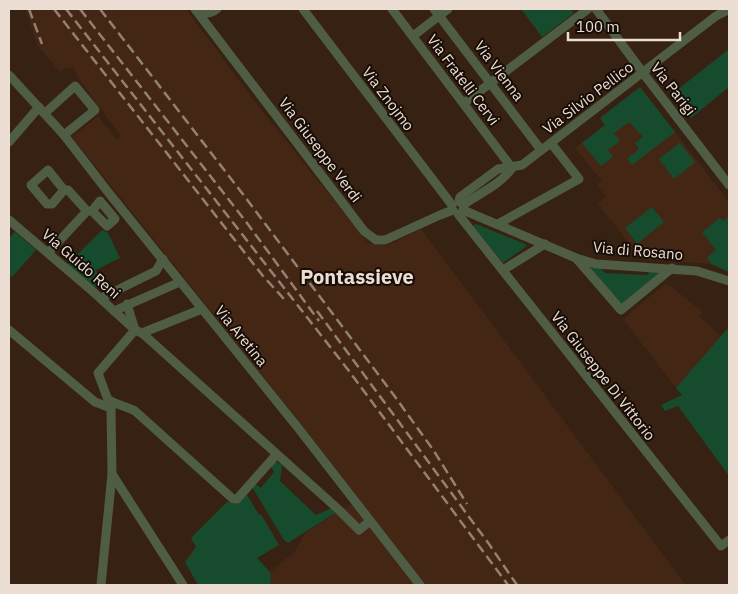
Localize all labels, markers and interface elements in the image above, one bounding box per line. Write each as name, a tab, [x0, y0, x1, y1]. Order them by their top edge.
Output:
scale bar	[568, 10, 680, 42]
text: 100 m	[576, 17, 620, 36]
street label: Via Fratelli Cervi	[423, 30, 504, 129]
street label: Via Vienna	[471, 37, 528, 105]
street label: Via Silvio Pellico	[539, 57, 637, 138]
street label: Via Parigi	[647, 58, 700, 119]
street label: Via Znojmo	[358, 63, 419, 134]
street label: Via Giuseppe Verdi	[275, 93, 366, 206]
street label: Via Guido Reni	[38, 224, 124, 303]
street label: Via di Rosano	[592, 237, 684, 264]
district label: Pontassieve	[300, 263, 414, 290]
street label: Via Aretina	[211, 301, 272, 370]
street label: Via Giuseppe Di Vittorio	[547, 307, 660, 444]

